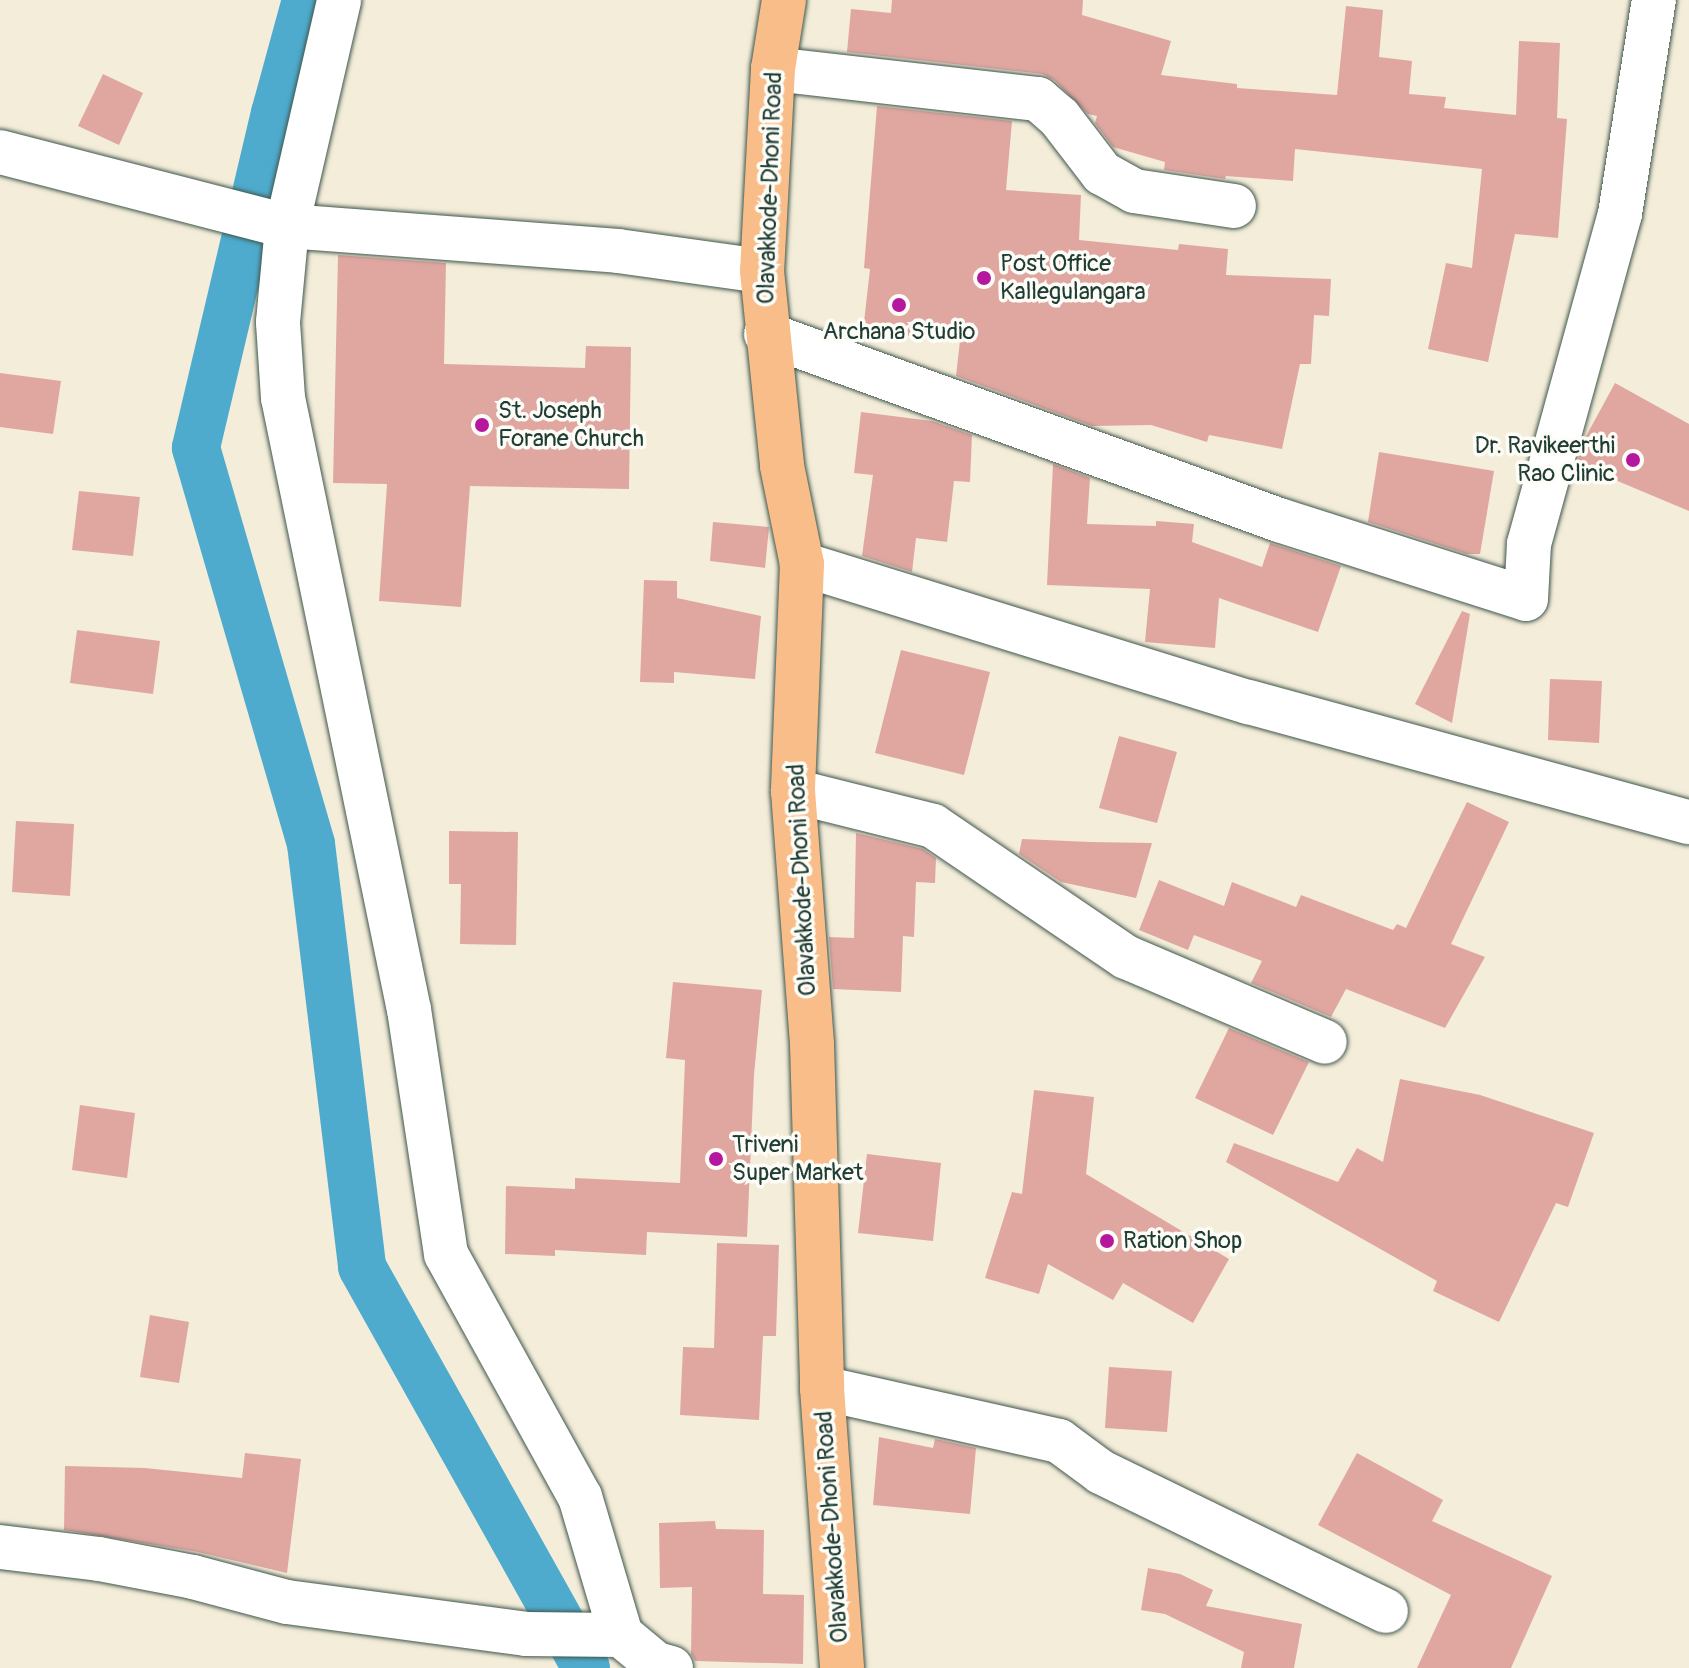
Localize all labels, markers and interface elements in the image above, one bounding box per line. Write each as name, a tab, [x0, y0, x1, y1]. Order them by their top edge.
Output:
street label: Olavakkode-Dhoni Road	[752, 71, 788, 305]
place label: Post Office Kallegulangara	[1000, 250, 1146, 306]
marker: Post Office Kallegulangara	[975, 269, 993, 287]
marker: Archana Studio	[890, 296, 908, 314]
place label: Archana Studio	[823, 318, 975, 346]
place label: St. Joseph Forane Church	[498, 397, 644, 453]
marker: St. Joseph Forane Church	[473, 416, 491, 434]
place label: Dr. Ravikeerthi Rao Clinic	[1475, 432, 1615, 488]
marker: Dr. Ravikeerthi Rao Clinic	[1622, 449, 1644, 471]
street label: Olavakkode-Dhoni Road	[782, 763, 822, 997]
place label: Triveni Super Market	[732, 1131, 864, 1187]
marker: Triveni Super Market	[707, 1150, 725, 1168]
place label: Ration Shop	[1123, 1227, 1242, 1255]
marker: Ration Shop	[1098, 1232, 1116, 1250]
street label: Olavakkode-Dhoni Road	[810, 1410, 854, 1644]

